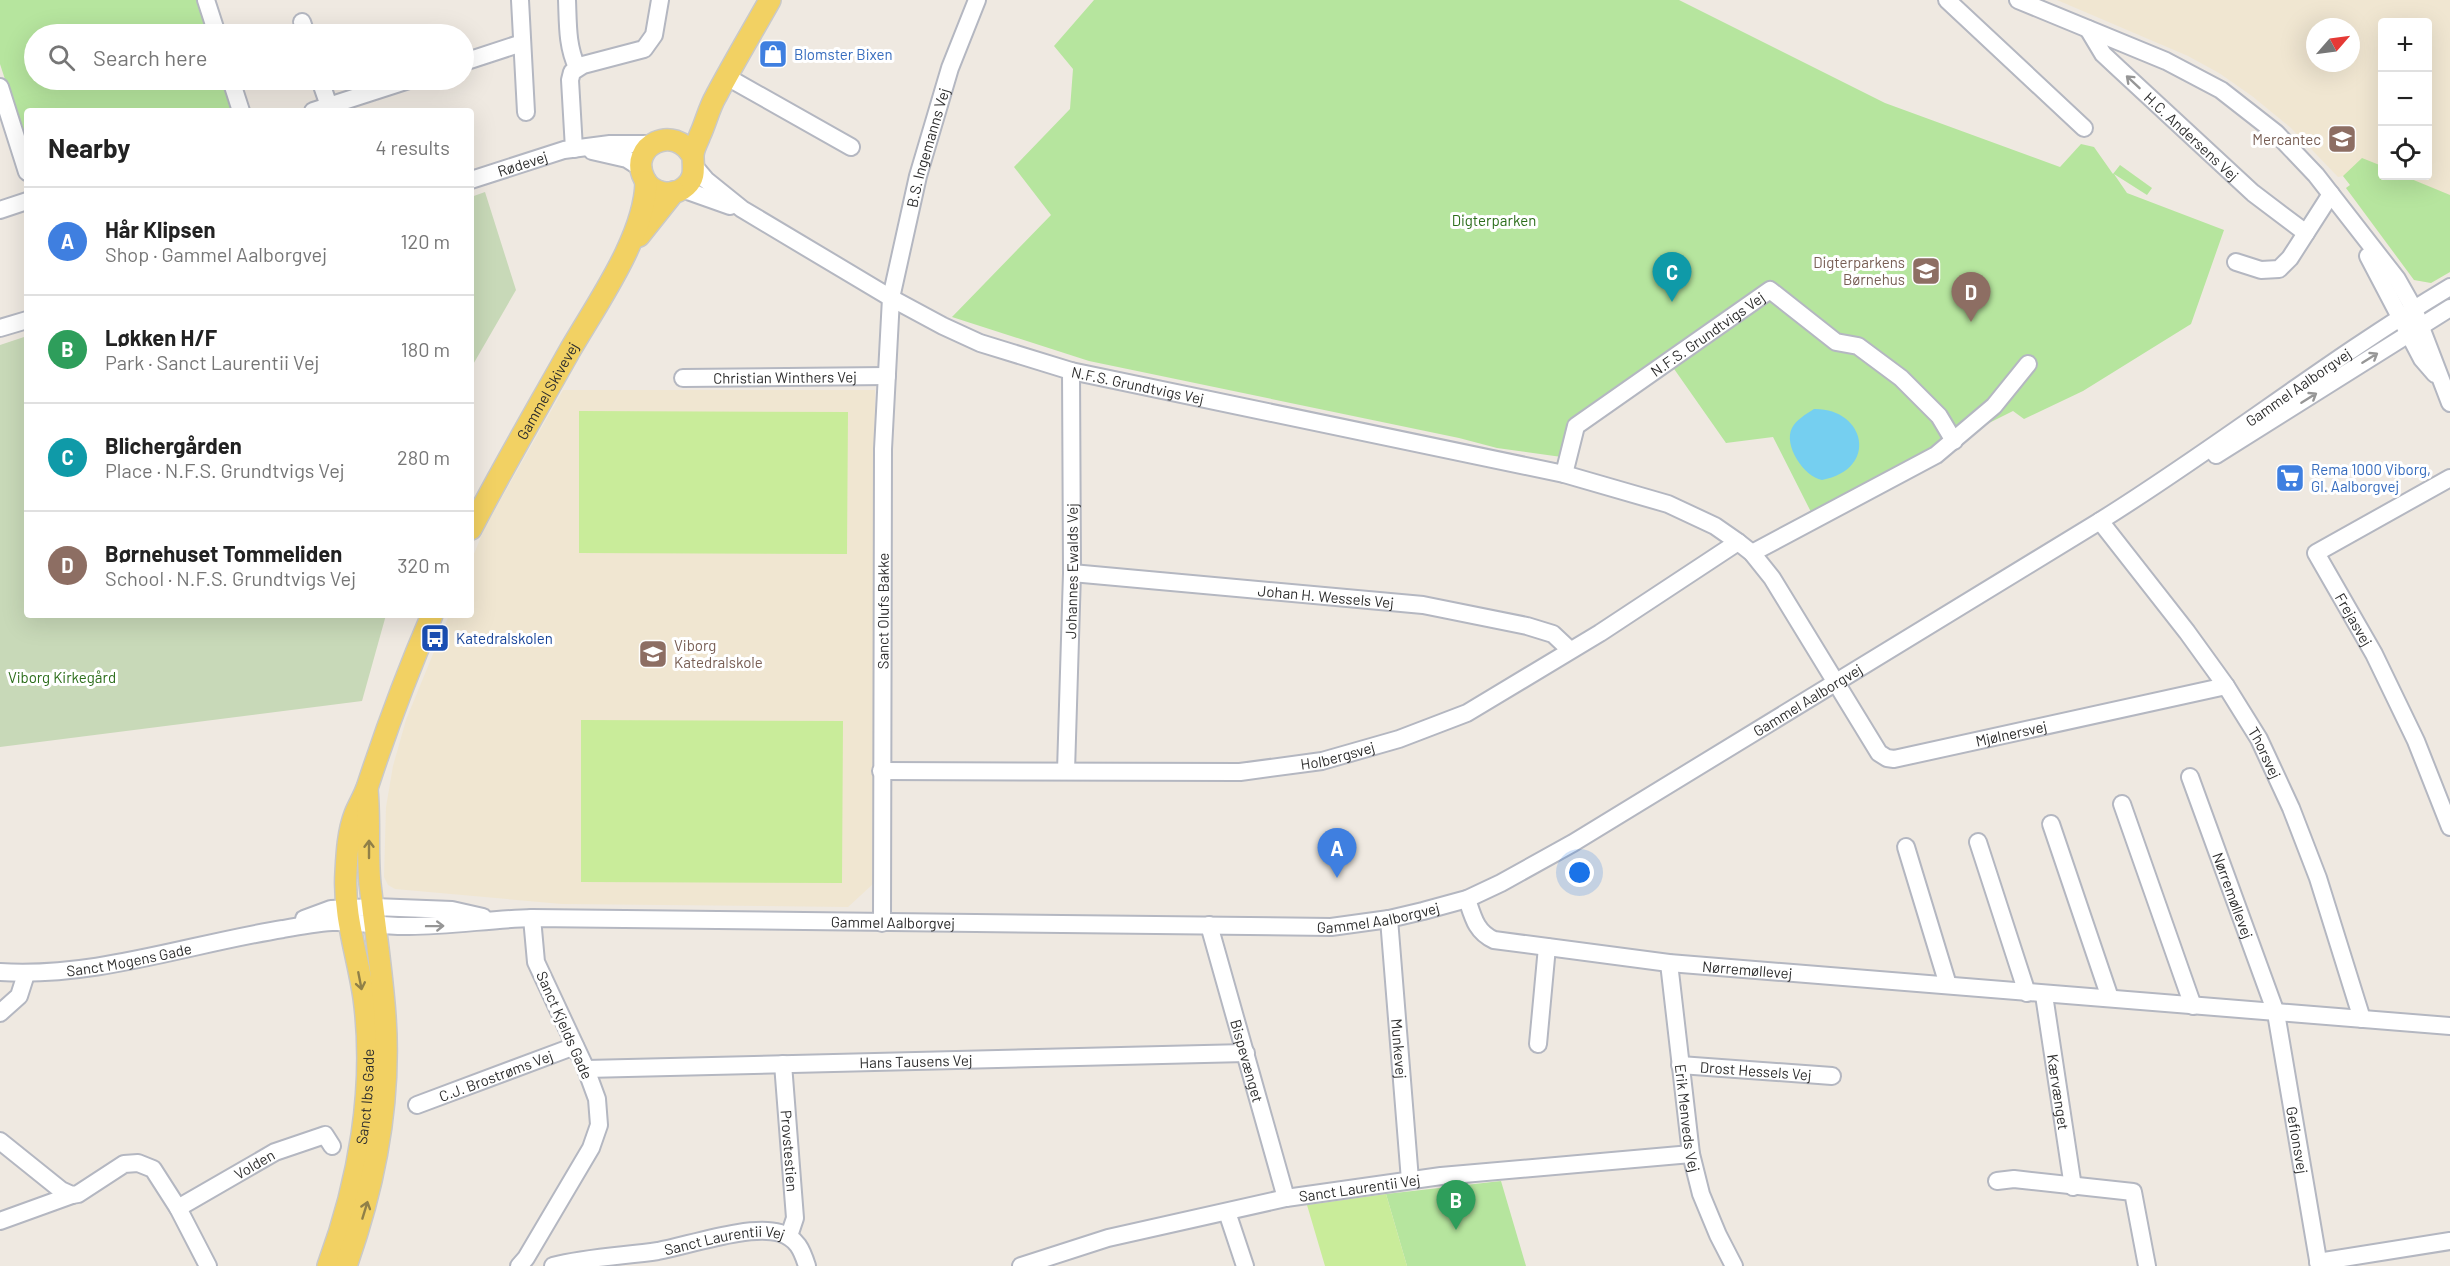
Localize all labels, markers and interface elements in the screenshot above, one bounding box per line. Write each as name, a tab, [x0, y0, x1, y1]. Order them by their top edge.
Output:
north arrow	[2306, 18, 2360, 72]
map controls	[2378, 18, 2432, 180]
button: +	[2378, 18, 2432, 72]
search box	[24, 24, 474, 90]
shop icon: Blomster Bixen	[757, 38, 789, 70]
icon: search	[45, 41, 78, 74]
text: Search here	[93, 44, 207, 70]
place label: Blomster Bixen	[794, 45, 892, 63]
button: −	[2378, 72, 2432, 126]
one-way arrow	[2126, 75, 2141, 89]
street label: B.S. Ingemanns Vej	[902, 86, 953, 209]
street label: H.C. Andersens Vej	[2141, 88, 2243, 184]
school or university icon: Mercantec	[2326, 123, 2358, 155]
button: locate	[2378, 126, 2432, 180]
place label: Mercantec	[2252, 130, 2321, 148]
text: Nearby	[48, 132, 130, 163]
text: 4 results	[375, 135, 450, 159]
street label: Rødevej	[495, 147, 550, 180]
park label: Digterparken	[1452, 211, 1536, 229]
text: Hår Klipsen	[105, 216, 216, 242]
text: A	[61, 229, 74, 253]
text: 120 m	[400, 229, 450, 253]
text: Shop · Gammel Aalborgvej	[105, 242, 327, 266]
pin: C	[1652, 252, 1692, 302]
place label: Digterparkens Børnehus	[1813, 253, 1905, 288]
school or university icon: Digterparkens Børnehus	[1910, 255, 1942, 287]
pin: D	[1952, 272, 1990, 322]
street label: N.F.S. Grundtvigs Vej	[1647, 288, 1768, 380]
text: Løkken H/F	[105, 324, 217, 350]
text: B	[61, 337, 74, 361]
text: 180 m	[401, 337, 450, 361]
street label: Gammel Skivevej	[512, 339, 582, 443]
street label: Gammel Aalborgvej	[2242, 344, 2354, 430]
text: Park · Sanct Laurentii Vej	[105, 350, 319, 374]
one-way arrow	[2362, 351, 2379, 364]
street label: N.F.S. Grundtvigs Vej	[1070, 362, 1206, 408]
street label: Christian Winthers Vej	[713, 367, 857, 387]
one-way arrow	[2300, 391, 2317, 403]
text: Blichergården	[105, 432, 242, 458]
text: C	[61, 445, 74, 469]
text: 280 m	[397, 445, 450, 469]
text: Place · N.F.S. Grundtvigs Vej	[105, 458, 345, 482]
place label: Rema 1000 Viborg, Gl. Aalborgvej	[2311, 460, 2431, 495]
supermarket icon: Rema 1000 Viborg, Gl. Aalborgvej	[2274, 462, 2306, 494]
street label: Johannes Ewalds Vej	[1061, 503, 1081, 639]
text: Børnehuset Tommeliden	[105, 540, 342, 566]
text: D	[61, 553, 74, 577]
text: 320 m	[397, 553, 450, 577]
street label: Sanct Olufs Bakke	[874, 553, 892, 669]
text: School · N.F.S. Grundtvigs Vej	[105, 566, 356, 590]
street label: Johan H. Wessels Vej	[1257, 581, 1395, 611]
street label: Frejasvej	[2332, 589, 2376, 649]
bus stop icon: Katedralskolen	[419, 622, 451, 654]
place label: Katedralskolen	[456, 629, 553, 647]
place label: Viborg Katedralskole	[674, 636, 763, 671]
school or university icon: Viborg Katedralskole	[637, 638, 669, 670]
street label: Gammel Aalborgvej	[1750, 660, 1865, 740]
park label: Viborg Kirkegård	[8, 668, 116, 686]
street label: Mjølnersvej	[1974, 717, 2049, 750]
street label: Thorsvej	[2245, 723, 2285, 781]
street label: Holbergsvej	[1299, 737, 1377, 773]
pin: A	[1318, 828, 1356, 878]
one-way arrow	[363, 839, 375, 859]
street label: Nørremøllevej	[2209, 850, 2257, 941]
your location	[1565, 858, 1594, 887]
street label: Gammel Aalborgvej	[1317, 898, 1441, 936]
street label: Gammel Aalborgvej	[831, 912, 955, 932]
one-way arrow	[424, 920, 444, 932]
street label: Sanct Mogens Gade	[65, 939, 193, 979]
street label: Nørremøllevej	[1702, 957, 1793, 982]
street label: Sanct Kjelds Gade	[533, 968, 597, 1082]
one-way arrow	[355, 971, 366, 990]
street label: Bispevænget	[1227, 1017, 1268, 1104]
street label: Munkevej	[1388, 1018, 1411, 1079]
street label: C.J. Brostrøms Vej	[436, 1046, 555, 1105]
street label: Sanct Ibs Gade	[352, 1049, 377, 1146]
street label: Hans Tausens Vej	[859, 1051, 973, 1071]
street label: Kærvænget	[2044, 1053, 2073, 1131]
street label: Drost Hessels Vej	[1699, 1057, 1812, 1084]
street label: Erik Menveds Vej	[1672, 1063, 1704, 1174]
street label: Gefionsvej	[2283, 1105, 2312, 1175]
street label: Provstestien	[778, 1109, 802, 1192]
street label: Volden	[231, 1145, 278, 1183]
street label: Sanct Laurentii Vej	[1298, 1170, 1421, 1205]
pin: B	[1436, 1180, 1476, 1230]
one-way arrow	[360, 1201, 371, 1220]
street label: Sanct Laurentii Vej	[662, 1222, 788, 1258]

